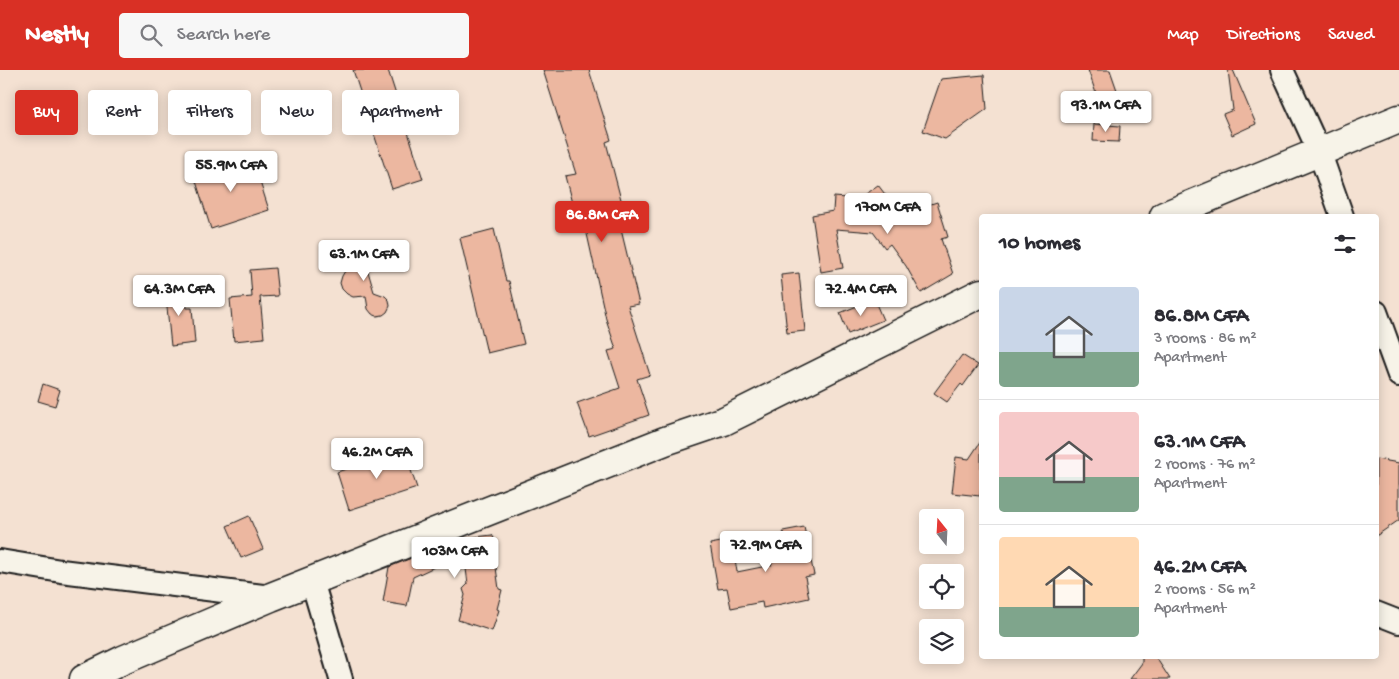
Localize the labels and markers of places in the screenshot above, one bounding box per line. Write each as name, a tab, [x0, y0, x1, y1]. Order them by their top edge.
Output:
pin: 93.1M CFA	[1049, 90, 1163, 133]
pin: 55.9M CFA	[174, 150, 288, 193]
pin: 170M CFA	[836, 192, 940, 235]
pin: 86.8M CFA	[545, 200, 659, 243]
pin: 63.1M CFA	[307, 240, 421, 282]
pin: 64.3M CFA	[122, 274, 236, 317]
pin: 72.4M CFA	[804, 274, 918, 317]
pin: 46.2M CFA	[320, 438, 434, 480]
pin: 72.9M CFA	[709, 530, 823, 573]
pin: 103M CFA	[403, 536, 507, 579]

